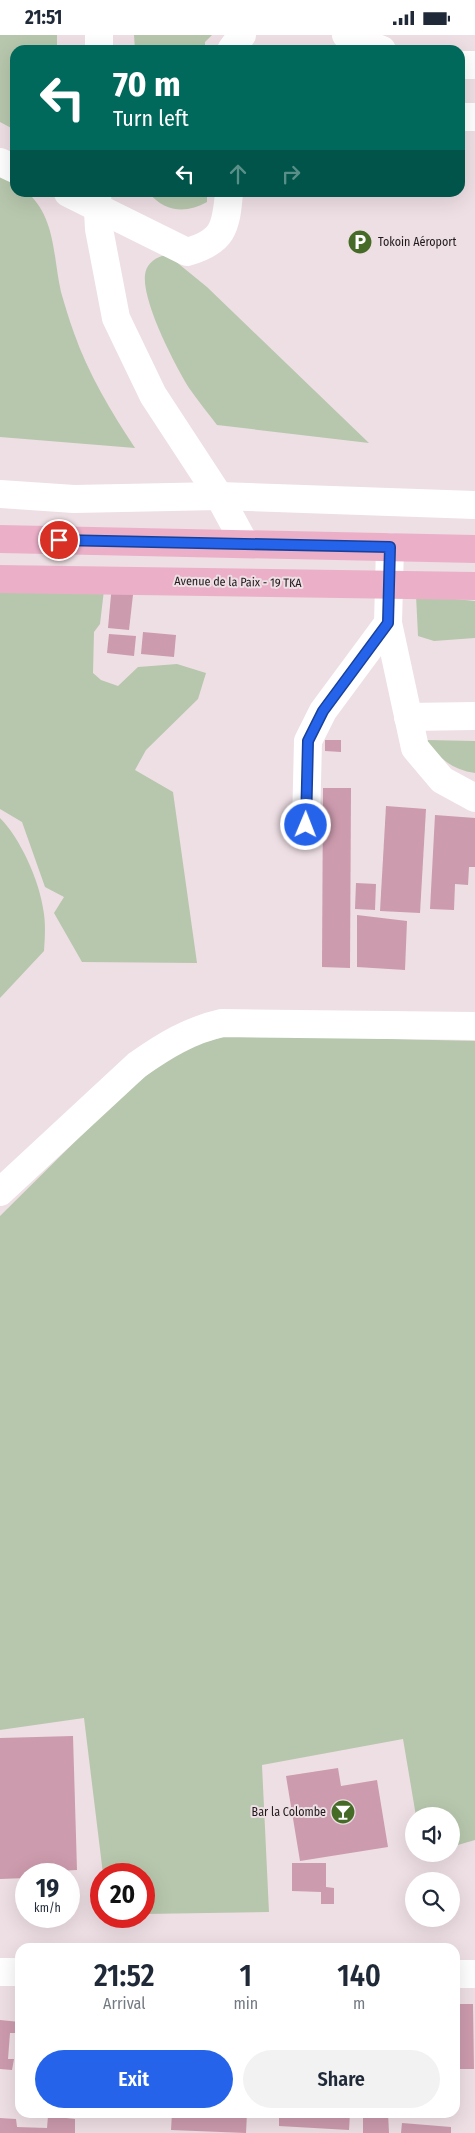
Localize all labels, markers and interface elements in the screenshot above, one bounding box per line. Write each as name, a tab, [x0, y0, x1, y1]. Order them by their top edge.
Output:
text: 21:51	[25, 6, 62, 29]
text: 70 m	[113, 63, 181, 105]
icon: left	[30, 65, 95, 130]
text: Turn left	[113, 105, 189, 132]
icon: left	[171, 160, 199, 188]
icon: ahead	[224, 160, 252, 188]
icon: right	[277, 160, 305, 188]
parking icon: Tokoin Aéroport	[347, 229, 373, 255]
place label: Tokoin Aéroport	[378, 235, 456, 249]
pin	[38, 519, 80, 561]
icon: arrive	[45, 526, 73, 554]
street label: Avenue de la Paix - 19 TKA	[174, 574, 302, 590]
position arrow	[279, 798, 331, 850]
bar icon: Bar la Colombe	[330, 1799, 356, 1825]
place label: Bar la Colombe	[252, 1805, 326, 1819]
map controls	[405, 1807, 460, 1927]
button: sound	[405, 1807, 460, 1862]
speed limit sign: 20	[90, 1863, 155, 1928]
button: search	[405, 1872, 460, 1927]
text: 19	[36, 1874, 59, 1904]
text: km/h	[34, 1901, 61, 1915]
text: 21:52	[94, 1958, 155, 1994]
text: 1	[240, 1958, 252, 1994]
text: 140	[337, 1958, 381, 1994]
text: Arrival	[103, 1994, 145, 2013]
text: min	[233, 1994, 258, 2013]
text: m	[353, 1994, 365, 2013]
button: Exit	[35, 2050, 233, 2108]
button: Share	[243, 2050, 440, 2108]

